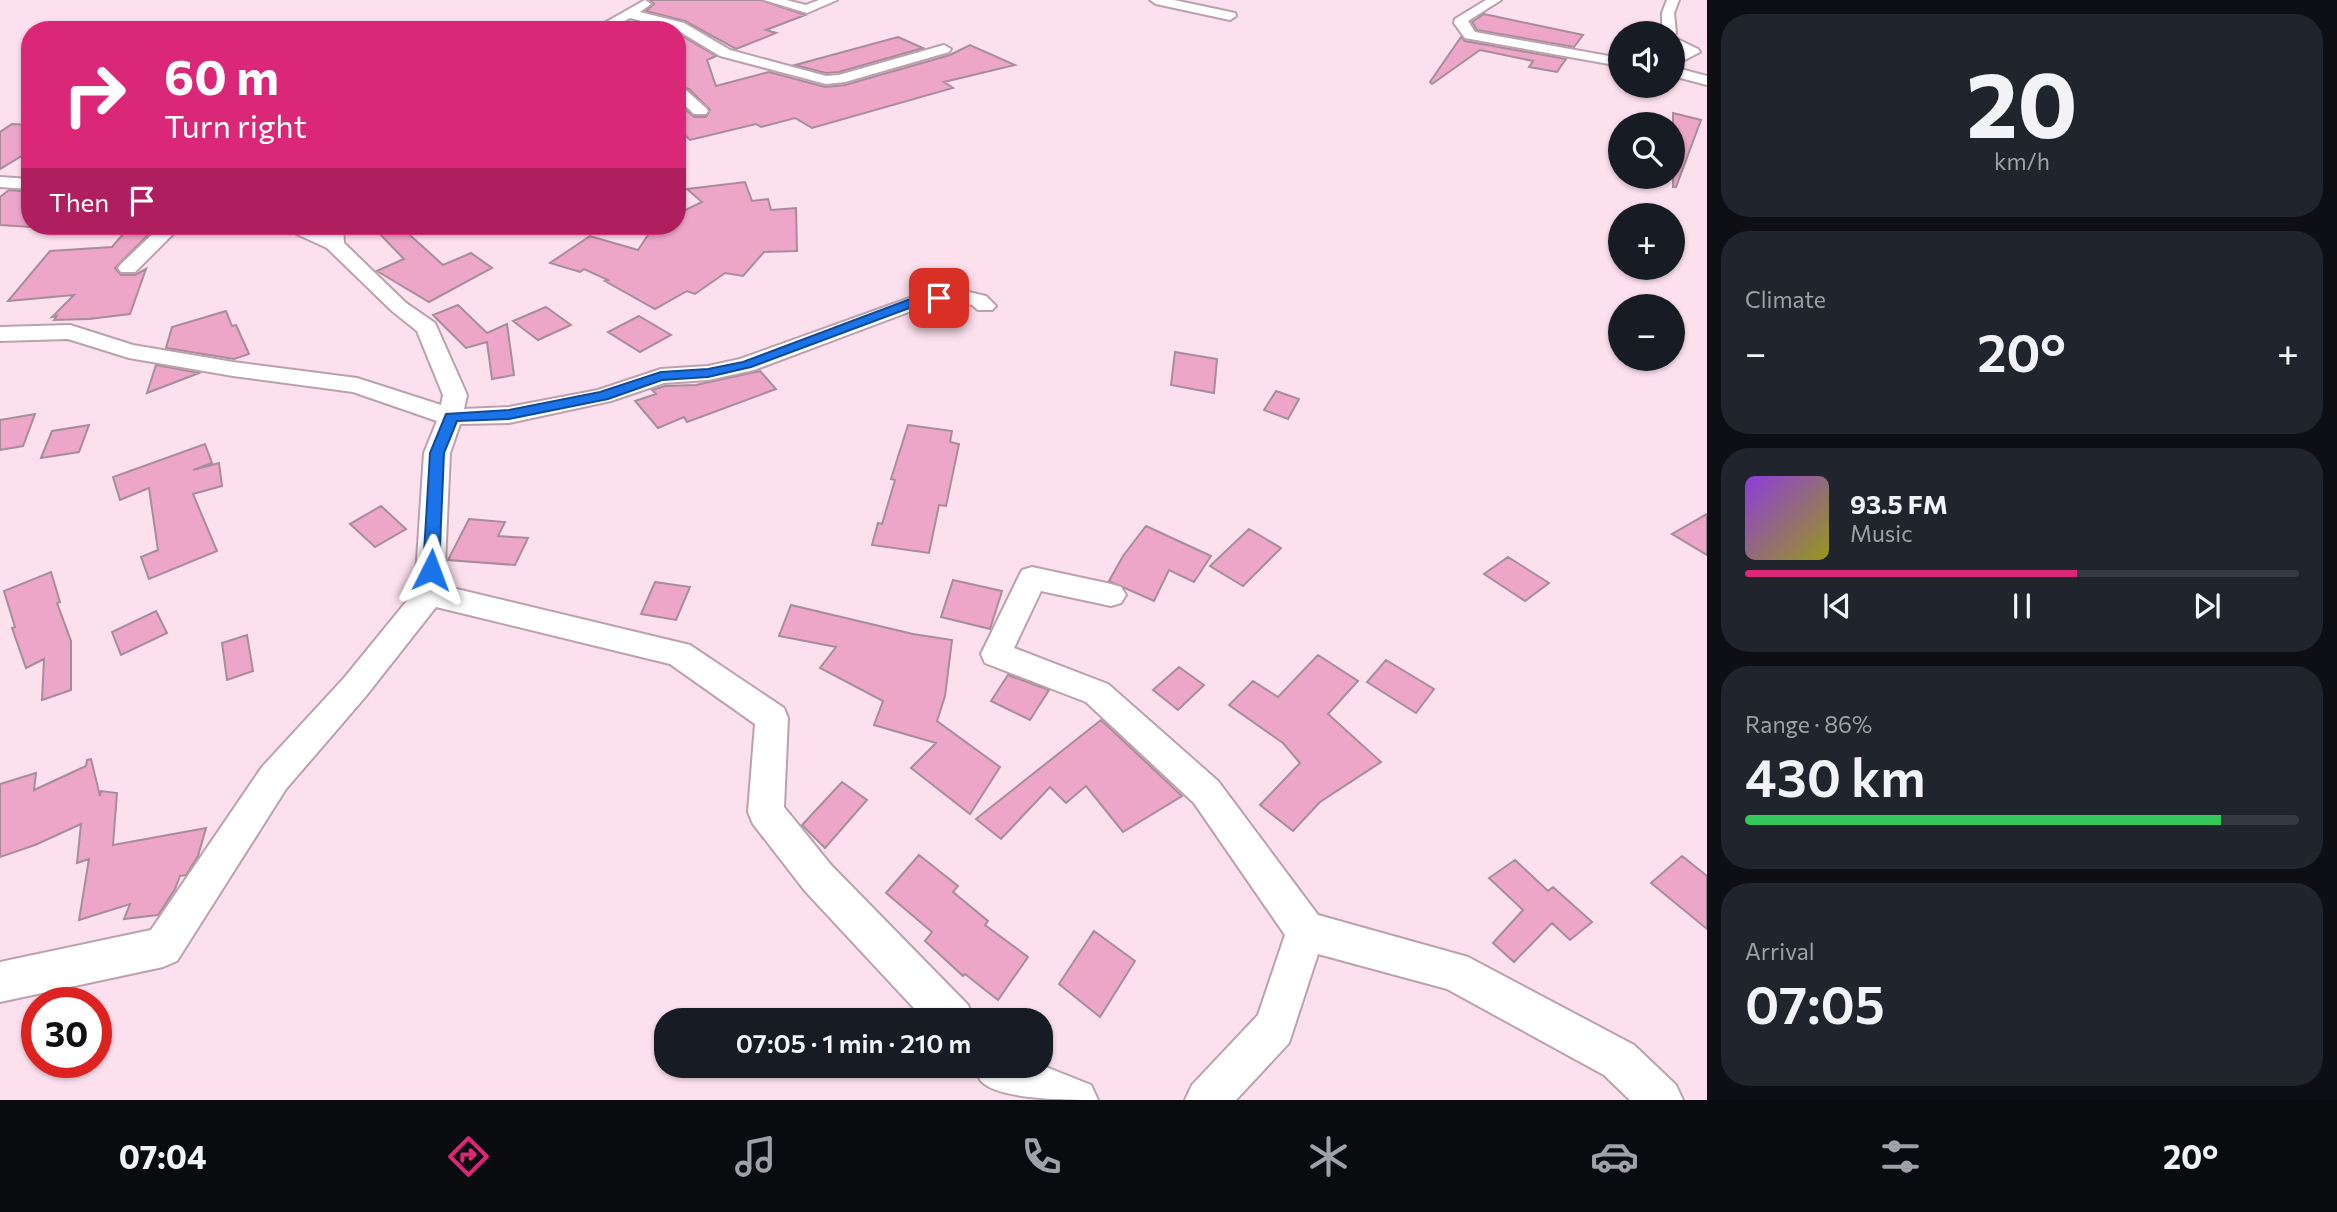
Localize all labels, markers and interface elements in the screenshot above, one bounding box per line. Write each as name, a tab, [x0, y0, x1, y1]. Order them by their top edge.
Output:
map controls	[1608, 21, 1685, 371]
button: sound	[1608, 21, 1685, 98]
text: 60 m	[164, 45, 279, 105]
text: 20	[1966, 45, 2078, 157]
icon: right	[49, 49, 140, 140]
text: Turn right	[164, 105, 307, 145]
button: search	[1608, 112, 1685, 189]
text: km/h	[1994, 147, 2050, 175]
icon: arrive	[123, 182, 161, 220]
text: Then	[49, 186, 109, 217]
button: +	[1608, 203, 1685, 280]
pin	[909, 268, 969, 328]
icon: arrive	[920, 279, 958, 317]
text: Climate	[1745, 285, 1826, 313]
button: −	[1608, 294, 1685, 371]
text: 20°	[1977, 319, 2066, 383]
text: −	[1745, 328, 1767, 375]
text: +	[2277, 328, 2299, 375]
text: 93.5 FM	[1850, 488, 1948, 519]
text: Music	[1850, 519, 1913, 547]
position arrow	[394, 533, 468, 607]
icon: previous	[1818, 587, 1856, 625]
icon: pause	[2003, 587, 2041, 625]
icon: next	[2188, 587, 2226, 625]
text: Range · 86%	[1745, 710, 1872, 738]
text: 430 km	[1745, 744, 1926, 808]
text: Arrival	[1745, 937, 1815, 965]
text: 07:05	[1745, 971, 1885, 1035]
speed limit sign: 30	[21, 987, 112, 1078]
text: 07:05 · 1 min · 210 m	[736, 1027, 971, 1058]
icon: directions	[444, 1132, 493, 1181]
icon: music	[731, 1132, 780, 1181]
icon: phone	[1017, 1132, 1066, 1181]
icon: climate	[1304, 1132, 1353, 1181]
icon: car	[1590, 1132, 1639, 1181]
icon: filters	[1876, 1132, 1925, 1181]
text: 07:04	[119, 1136, 207, 1176]
text: 20°	[2163, 1136, 2218, 1176]

